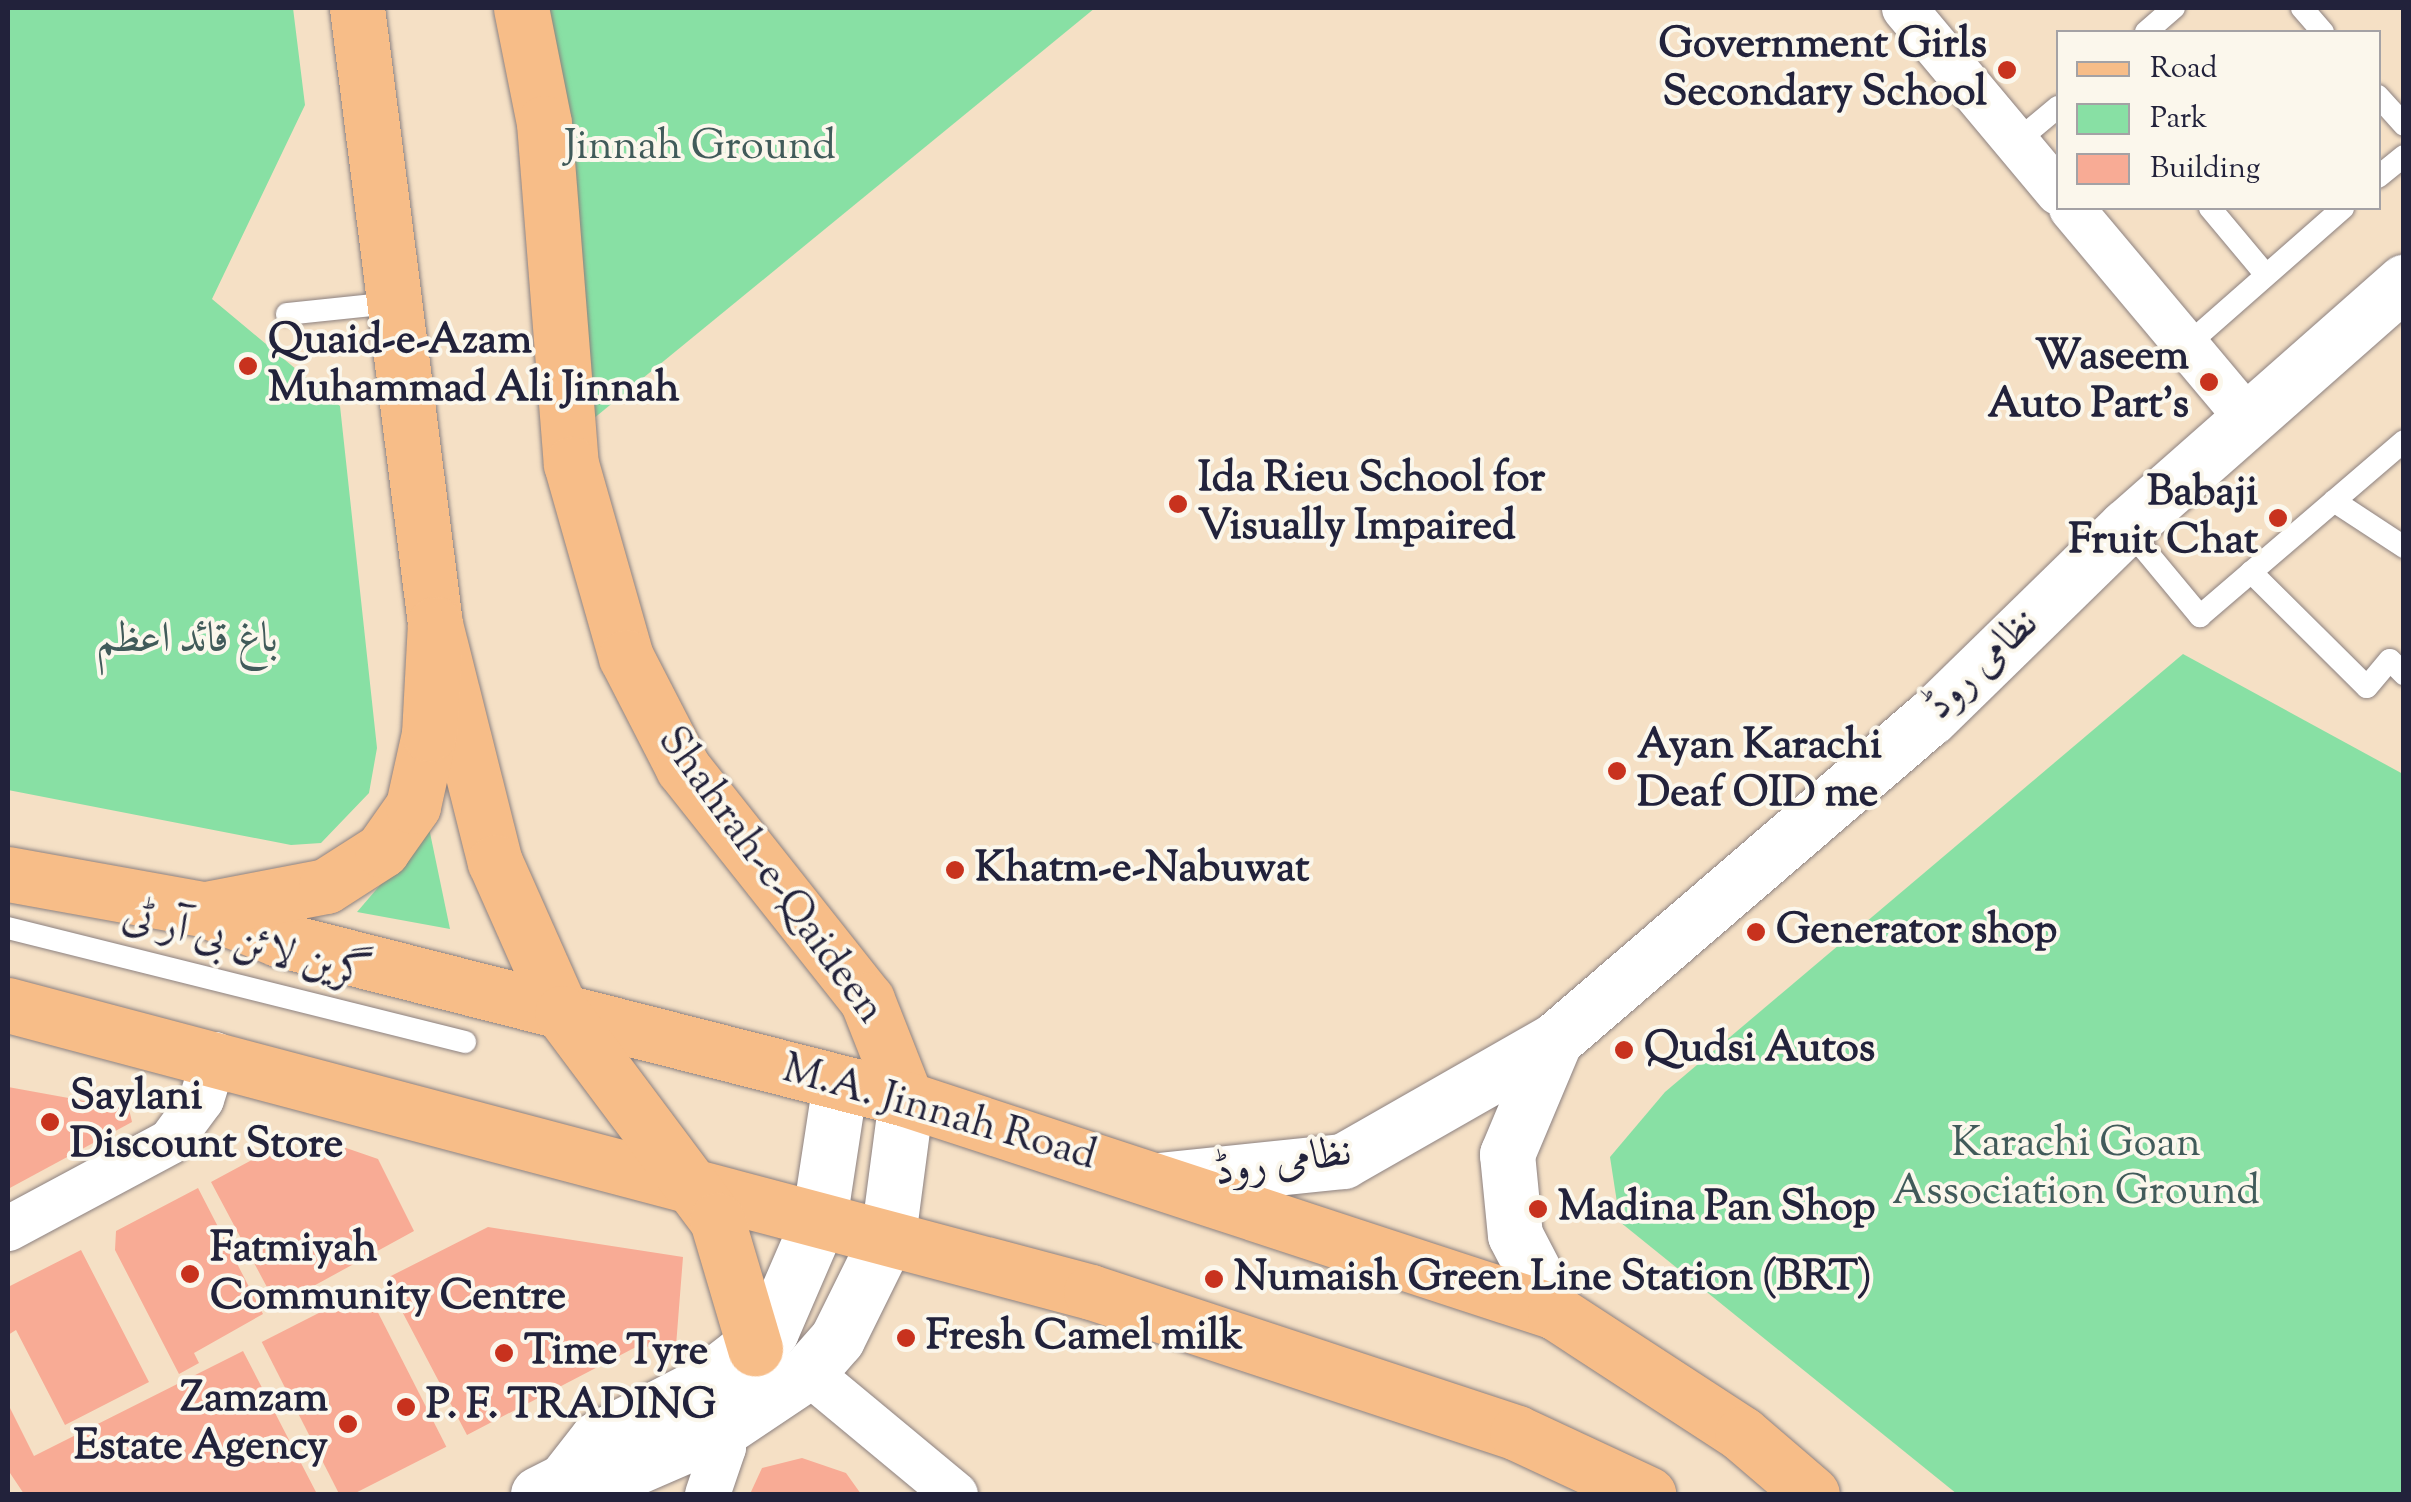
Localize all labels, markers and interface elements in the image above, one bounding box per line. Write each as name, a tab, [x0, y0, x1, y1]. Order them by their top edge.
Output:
place label: Government Girls Secondary School	[1659, 21, 1987, 120]
legend	[2056, 30, 2381, 210]
text: Road	[2150, 48, 2217, 91]
marker: Government Girls Secondary School	[1996, 59, 2018, 81]
text: Park	[2150, 98, 2207, 141]
park label: Jinnah Ground	[564, 123, 836, 173]
text: Building	[2150, 148, 2260, 191]
place label: Quaid-e-Azam Muhammad Ali Jinnah	[268, 317, 680, 416]
place label: Waseem Auto Part's	[1988, 333, 2189, 432]
marker: Quaid-e-Azam Muhammad Ali Jinnah	[237, 355, 259, 377]
marker: Waseem Auto Part's	[2198, 371, 2220, 393]
place label: Ida Rieu School for Visually Impaired	[1198, 455, 1545, 554]
place label: Babaji Fruit Chat	[2069, 469, 2258, 568]
marker: Ida Rieu School for Visually Impaired	[1167, 493, 1189, 515]
marker: Babaji Fruit Chat	[2267, 507, 2289, 529]
street label: نظامی روڈ	[1916, 600, 2050, 732]
park label: باغ قائد اعظم	[96, 616, 278, 666]
street label: Shahrah-e-Qaideen	[645, 718, 895, 1034]
place label: Ayan Karachi Deaf OID me	[1637, 722, 1882, 820]
marker: Ayan Karachi Deaf OID me	[1606, 760, 1628, 782]
place label: Khatm-e-Nabuwat	[975, 845, 1309, 895]
marker: Khatm-e-Nabuwat	[944, 859, 966, 881]
street label: گرین لائن بی آر ٹی	[117, 892, 375, 1002]
place label: Generator shop	[1776, 907, 2057, 957]
marker: Generator shop	[1745, 921, 1767, 943]
place label: Qudsi Autos	[1644, 1025, 1875, 1075]
marker: Qudsi Autos	[1613, 1039, 1635, 1061]
street label: M.A. Jinnah Road	[776, 1045, 1102, 1183]
place label: Saylani Discount Store	[70, 1073, 343, 1172]
marker: Saylani Discount Store	[39, 1111, 61, 1133]
park label: Karachi Goan Association Ground	[1892, 1120, 2260, 1218]
street label: نظامی روڈ	[1211, 1128, 1355, 1200]
place label: Madina Pan Shop	[1558, 1184, 1876, 1234]
marker: Madina Pan Shop	[1527, 1198, 1549, 1220]
place label: Fatmiyah Community Centre	[210, 1225, 566, 1324]
place label: Numaish Green Line Station (BRT)	[1234, 1254, 1872, 1304]
marker: Fatmiyah Community Centre	[179, 1263, 201, 1285]
marker: Numaish Green Line Station (BRT)	[1203, 1268, 1225, 1290]
place label: Fresh Camel milk	[926, 1313, 1243, 1363]
marker: Fresh Camel milk	[895, 1327, 917, 1349]
place label: Time Tyre	[524, 1328, 708, 1378]
marker: Time Tyre	[493, 1342, 515, 1364]
place label: Zamzam Estate Agency	[74, 1375, 328, 1474]
place label: P. F. TRADING	[426, 1382, 716, 1432]
marker: P. F. TRADING	[395, 1396, 417, 1418]
marker: Zamzam Estate Agency	[337, 1413, 359, 1435]

